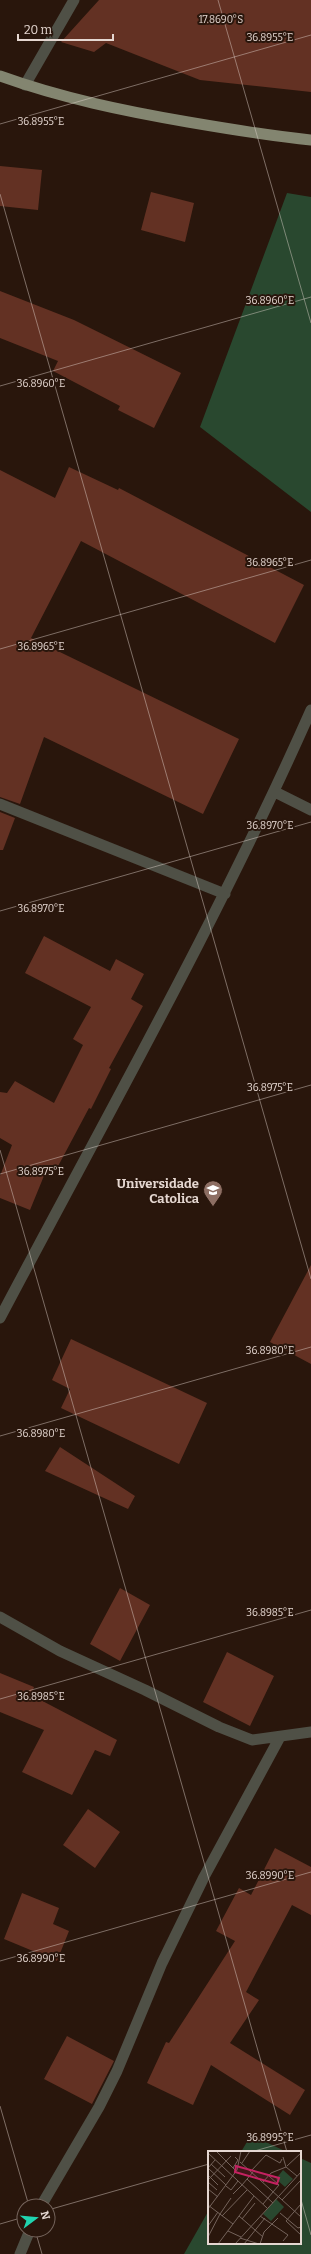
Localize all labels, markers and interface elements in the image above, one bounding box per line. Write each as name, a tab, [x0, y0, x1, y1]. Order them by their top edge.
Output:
text: 17.8690°S	[199, 14, 243, 26]
scale bar	[18, 16, 113, 42]
text: 20 m	[24, 23, 53, 37]
text: 36.8955°E	[247, 32, 293, 44]
text: 36.8955°E	[18, 116, 64, 128]
text: 36.8960°E	[246, 295, 294, 307]
text: 36.8960°E	[17, 378, 65, 390]
text: 36.8965°E	[246, 557, 294, 569]
text: 36.8965°E	[17, 641, 65, 653]
text: 36.8970°E	[246, 820, 294, 832]
text: 36.8970°E	[17, 903, 65, 915]
text: 36.8975°E	[247, 1082, 293, 1094]
text: 36.8975°E	[18, 1166, 64, 1178]
place label: Universidade Catolica	[116, 1176, 200, 1206]
school or university icon: Universidade Catolica	[202, 1179, 224, 1207]
text: 36.8980°E	[246, 1345, 294, 1357]
text: 36.8980°E	[17, 1428, 65, 1440]
text: 36.8985°E	[246, 1607, 294, 1619]
text: 36.8985°E	[17, 1691, 65, 1703]
text: 36.8990°E	[246, 1870, 294, 1882]
text: 36.8990°E	[17, 1953, 65, 1965]
text: 36.8995°E	[246, 2132, 294, 2144]
inset map	[208, 2151, 301, 2244]
north arrow	[16, 2198, 56, 2238]
text: N	[38, 2210, 53, 2222]

